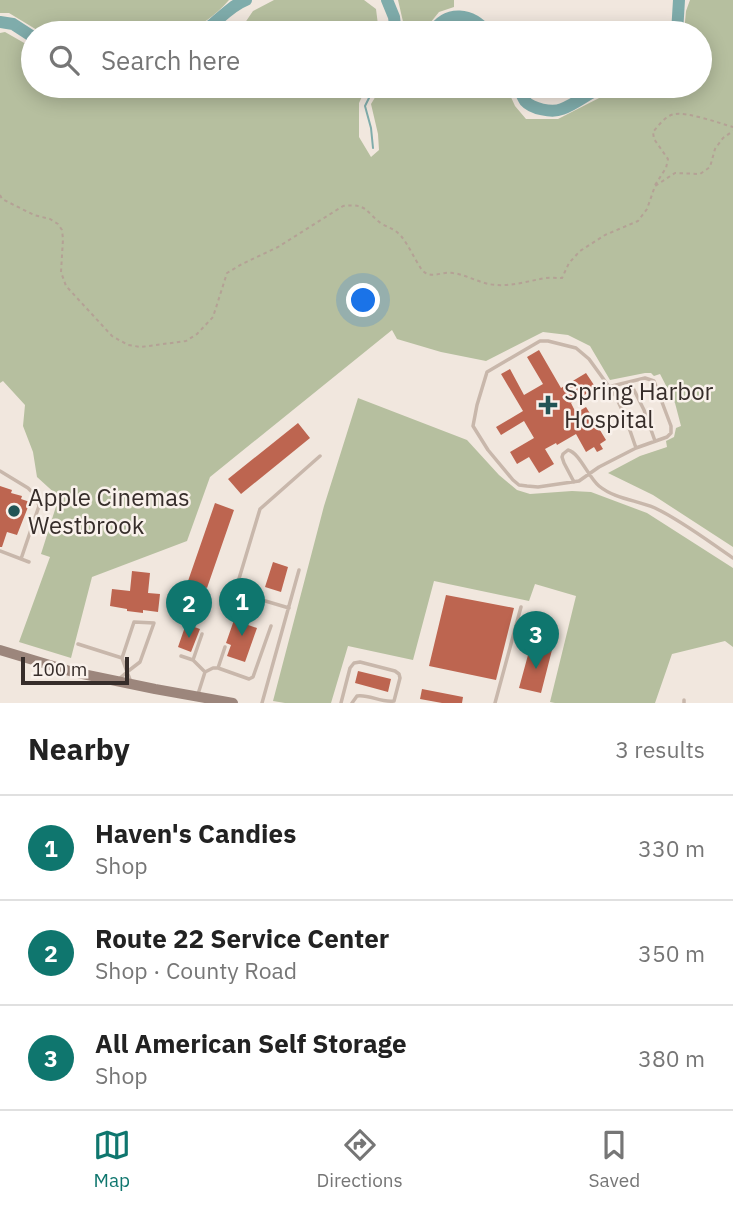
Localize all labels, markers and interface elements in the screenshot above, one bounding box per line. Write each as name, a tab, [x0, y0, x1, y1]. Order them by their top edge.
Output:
search box	[21, 21, 712, 98]
icon: search	[45, 41, 83, 79]
text: Search here	[101, 43, 240, 77]
your location	[346, 283, 380, 317]
place label: Spring Harbor Hospital	[564, 375, 714, 435]
marker: Spring Harbor Hospital	[538, 395, 558, 415]
place label: Apple Cinemas Westbrook	[28, 481, 190, 541]
marker: Apple Cinemas Westbrook	[6, 503, 22, 519]
pin: 1	[219, 578, 265, 636]
pin: 2	[166, 580, 212, 638]
pin: 3	[513, 611, 559, 669]
scale bar	[21, 654, 130, 686]
text: 100 m	[32, 657, 87, 681]
text: Nearby	[28, 729, 130, 768]
text: 3 results	[615, 734, 705, 764]
text: Haven's Candies	[95, 816, 296, 850]
text: 1	[44, 833, 58, 863]
text: 330 m	[638, 833, 705, 863]
text: Shop	[95, 850, 148, 880]
text: Route 22 Service Center	[95, 921, 389, 955]
text: 2	[44, 938, 58, 968]
text: 350 m	[638, 938, 705, 968]
text: Shop · County Road	[95, 955, 297, 985]
text: All American Self Storage	[95, 1026, 407, 1060]
text: 3	[44, 1043, 58, 1073]
text: 380 m	[638, 1043, 705, 1073]
text: Shop	[95, 1060, 148, 1090]
tab: Map	[93, 1126, 131, 1192]
tab: Directions	[316, 1126, 403, 1192]
tab: Saved	[589, 1126, 640, 1192]

